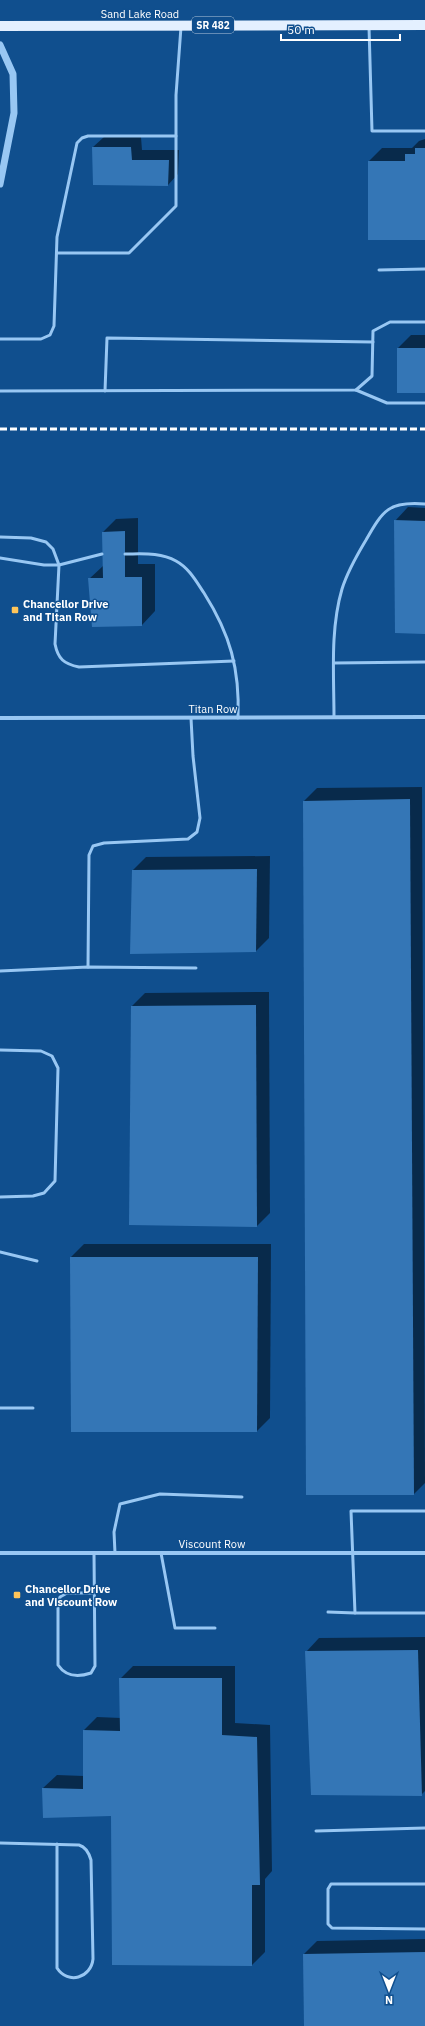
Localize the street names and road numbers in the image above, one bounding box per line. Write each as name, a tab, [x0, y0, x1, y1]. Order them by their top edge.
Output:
street label: Sand Lake Road	[101, 7, 179, 21]
road number: SR 482	[192, 17, 234, 33]
street label: Titan Row	[188, 702, 238, 716]
street label: Viscount Row	[179, 1537, 246, 1551]

